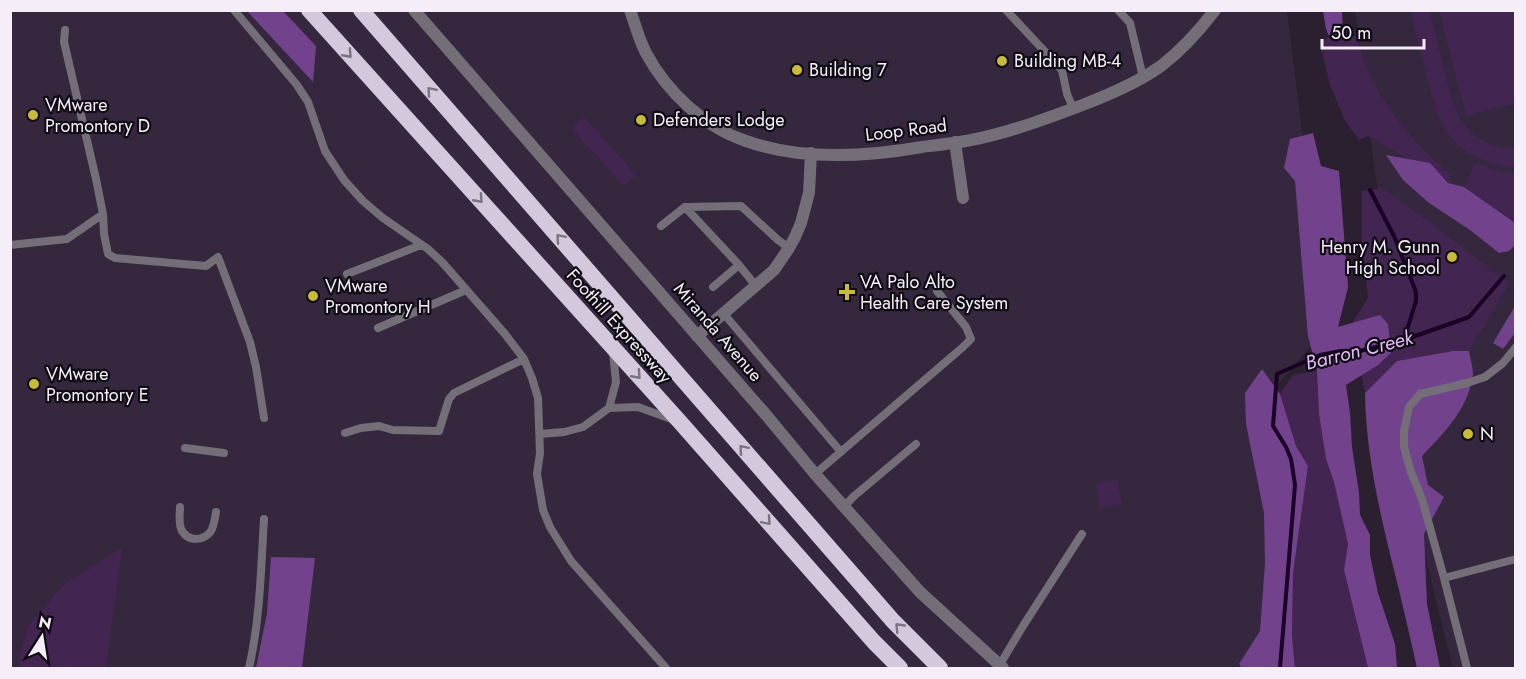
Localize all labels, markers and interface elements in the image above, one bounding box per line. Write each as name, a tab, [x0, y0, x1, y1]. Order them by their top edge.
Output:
scale bar	[1322, 12, 1424, 50]
text: 50 m	[1331, 20, 1371, 46]
one-way arrow	[341, 47, 352, 58]
place label: Building MB-4	[1014, 48, 1121, 74]
marker: Building MB-4	[995, 54, 1009, 68]
place label: Building 7	[809, 57, 887, 83]
marker: Building 7	[790, 63, 804, 77]
one-way arrow	[428, 87, 439, 98]
place label: VMware Promontory D	[45, 92, 150, 139]
place label: Defenders Lodge	[653, 107, 784, 133]
marker: VMware Promontory D	[26, 108, 40, 122]
street label: Loop Road	[864, 112, 948, 148]
marker: Defenders Lodge	[634, 113, 648, 127]
one-way arrow	[472, 192, 483, 203]
one-way arrow	[556, 234, 567, 245]
place label: Henry M. Gunn High School	[1321, 234, 1440, 281]
marker: Henry M. Gunn High School	[1445, 250, 1459, 264]
street label: Foothill Expressway	[560, 263, 678, 389]
place label: VA Palo Alto Health Care System	[860, 269, 1008, 316]
place label: VMware Promontory H	[325, 273, 431, 320]
street label: Miranda Avenue	[668, 277, 768, 387]
marker: VA Palo Alto Health Care System	[838, 283, 856, 301]
marker: VMware Promontory H	[306, 289, 320, 303]
water label: Barron Creek	[1302, 323, 1417, 378]
place label: VMware Promontory E	[46, 361, 149, 408]
one-way arrow	[630, 368, 641, 379]
marker: VMware Promontory E	[27, 377, 41, 391]
place label: N	[1480, 421, 1494, 447]
marker: N	[1461, 427, 1475, 441]
one-way arrow	[739, 445, 750, 456]
one-way arrow	[760, 514, 771, 525]
north arrow	[12, 607, 72, 667]
text: N	[36, 610, 54, 635]
one-way arrow	[895, 623, 906, 633]

